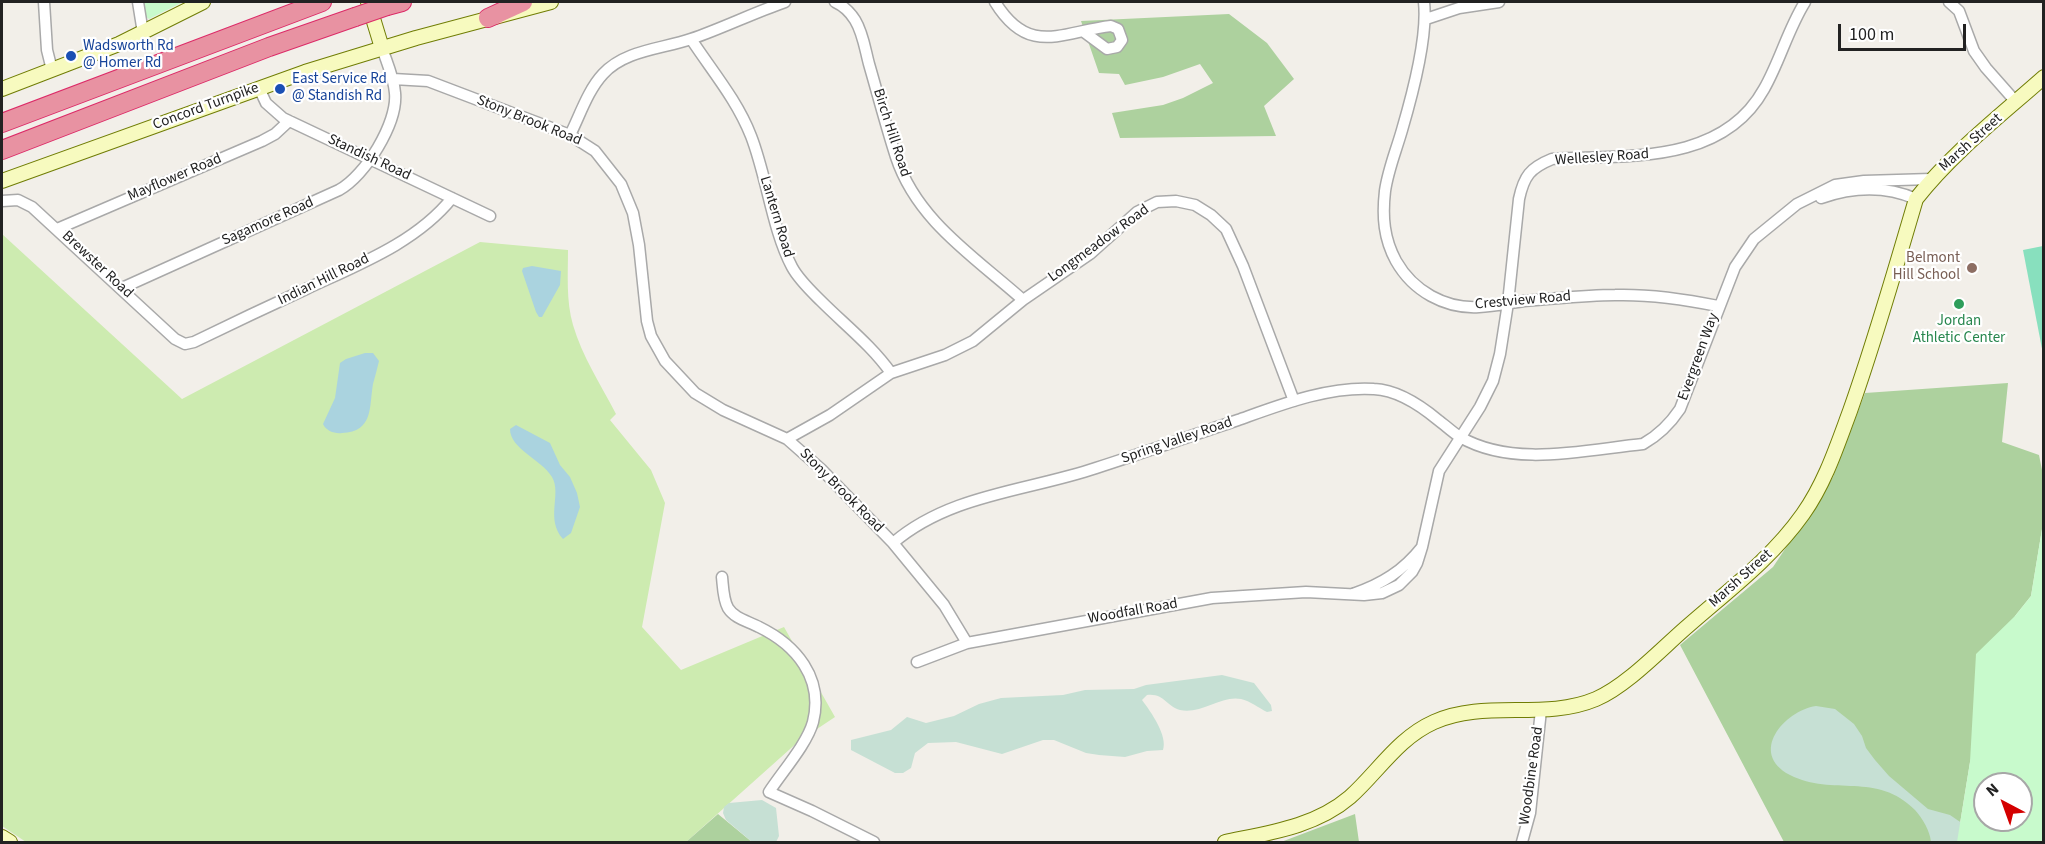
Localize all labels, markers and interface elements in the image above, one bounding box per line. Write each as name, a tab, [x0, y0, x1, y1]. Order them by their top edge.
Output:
scale bar	[1841, 12, 1968, 50]
text: 100 m	[1849, 22, 1894, 47]
place label: Wadsworth Rd @ Homer Rd	[83, 38, 174, 73]
marker: Wadsworth Rd @ Homer Rd	[64, 49, 78, 63]
place label: East Service Rd @ Standish Rd	[292, 71, 387, 106]
street label: Concord Turnpike	[151, 79, 261, 135]
marker: East Service Rd @ Standish Rd	[273, 82, 287, 96]
street label: Birch Hill Road	[868, 87, 914, 179]
street label: Stony Brook Road	[474, 92, 584, 150]
street label: Marsh Street	[1936, 110, 2006, 176]
street label: Standish Road	[324, 131, 414, 185]
street label: Wellesley Road	[1554, 146, 1650, 170]
street label: Mayflower Road	[125, 150, 225, 206]
street label: Lantern Road	[755, 174, 797, 260]
street label: Sagamore Road	[219, 194, 317, 250]
street label: Longmeadow Road	[1045, 201, 1153, 287]
street label: Brewster Road	[58, 227, 136, 303]
street label: Indian Hill Road	[275, 250, 373, 310]
place label: Belmont Hill School	[1893, 250, 1960, 285]
marker: Belmont Hill School	[1965, 261, 1979, 275]
street label: Crestview Road	[1474, 288, 1572, 314]
marker: Jordan Athletic Center	[1952, 297, 1966, 311]
street label: Evergreen Way	[1675, 311, 1723, 403]
place label: Jordan Athletic Center	[1913, 313, 2005, 348]
street label: Spring Valley Road	[1119, 414, 1235, 468]
street label: Stony Brook Road	[795, 445, 887, 537]
street label: Marsh Street	[1706, 546, 1776, 612]
street label: Woodfall Road	[1087, 595, 1179, 629]
street label: Woodbine Road	[1516, 726, 1548, 826]
north arrow	[1973, 772, 2033, 832]
text: N	[1981, 778, 2004, 802]

